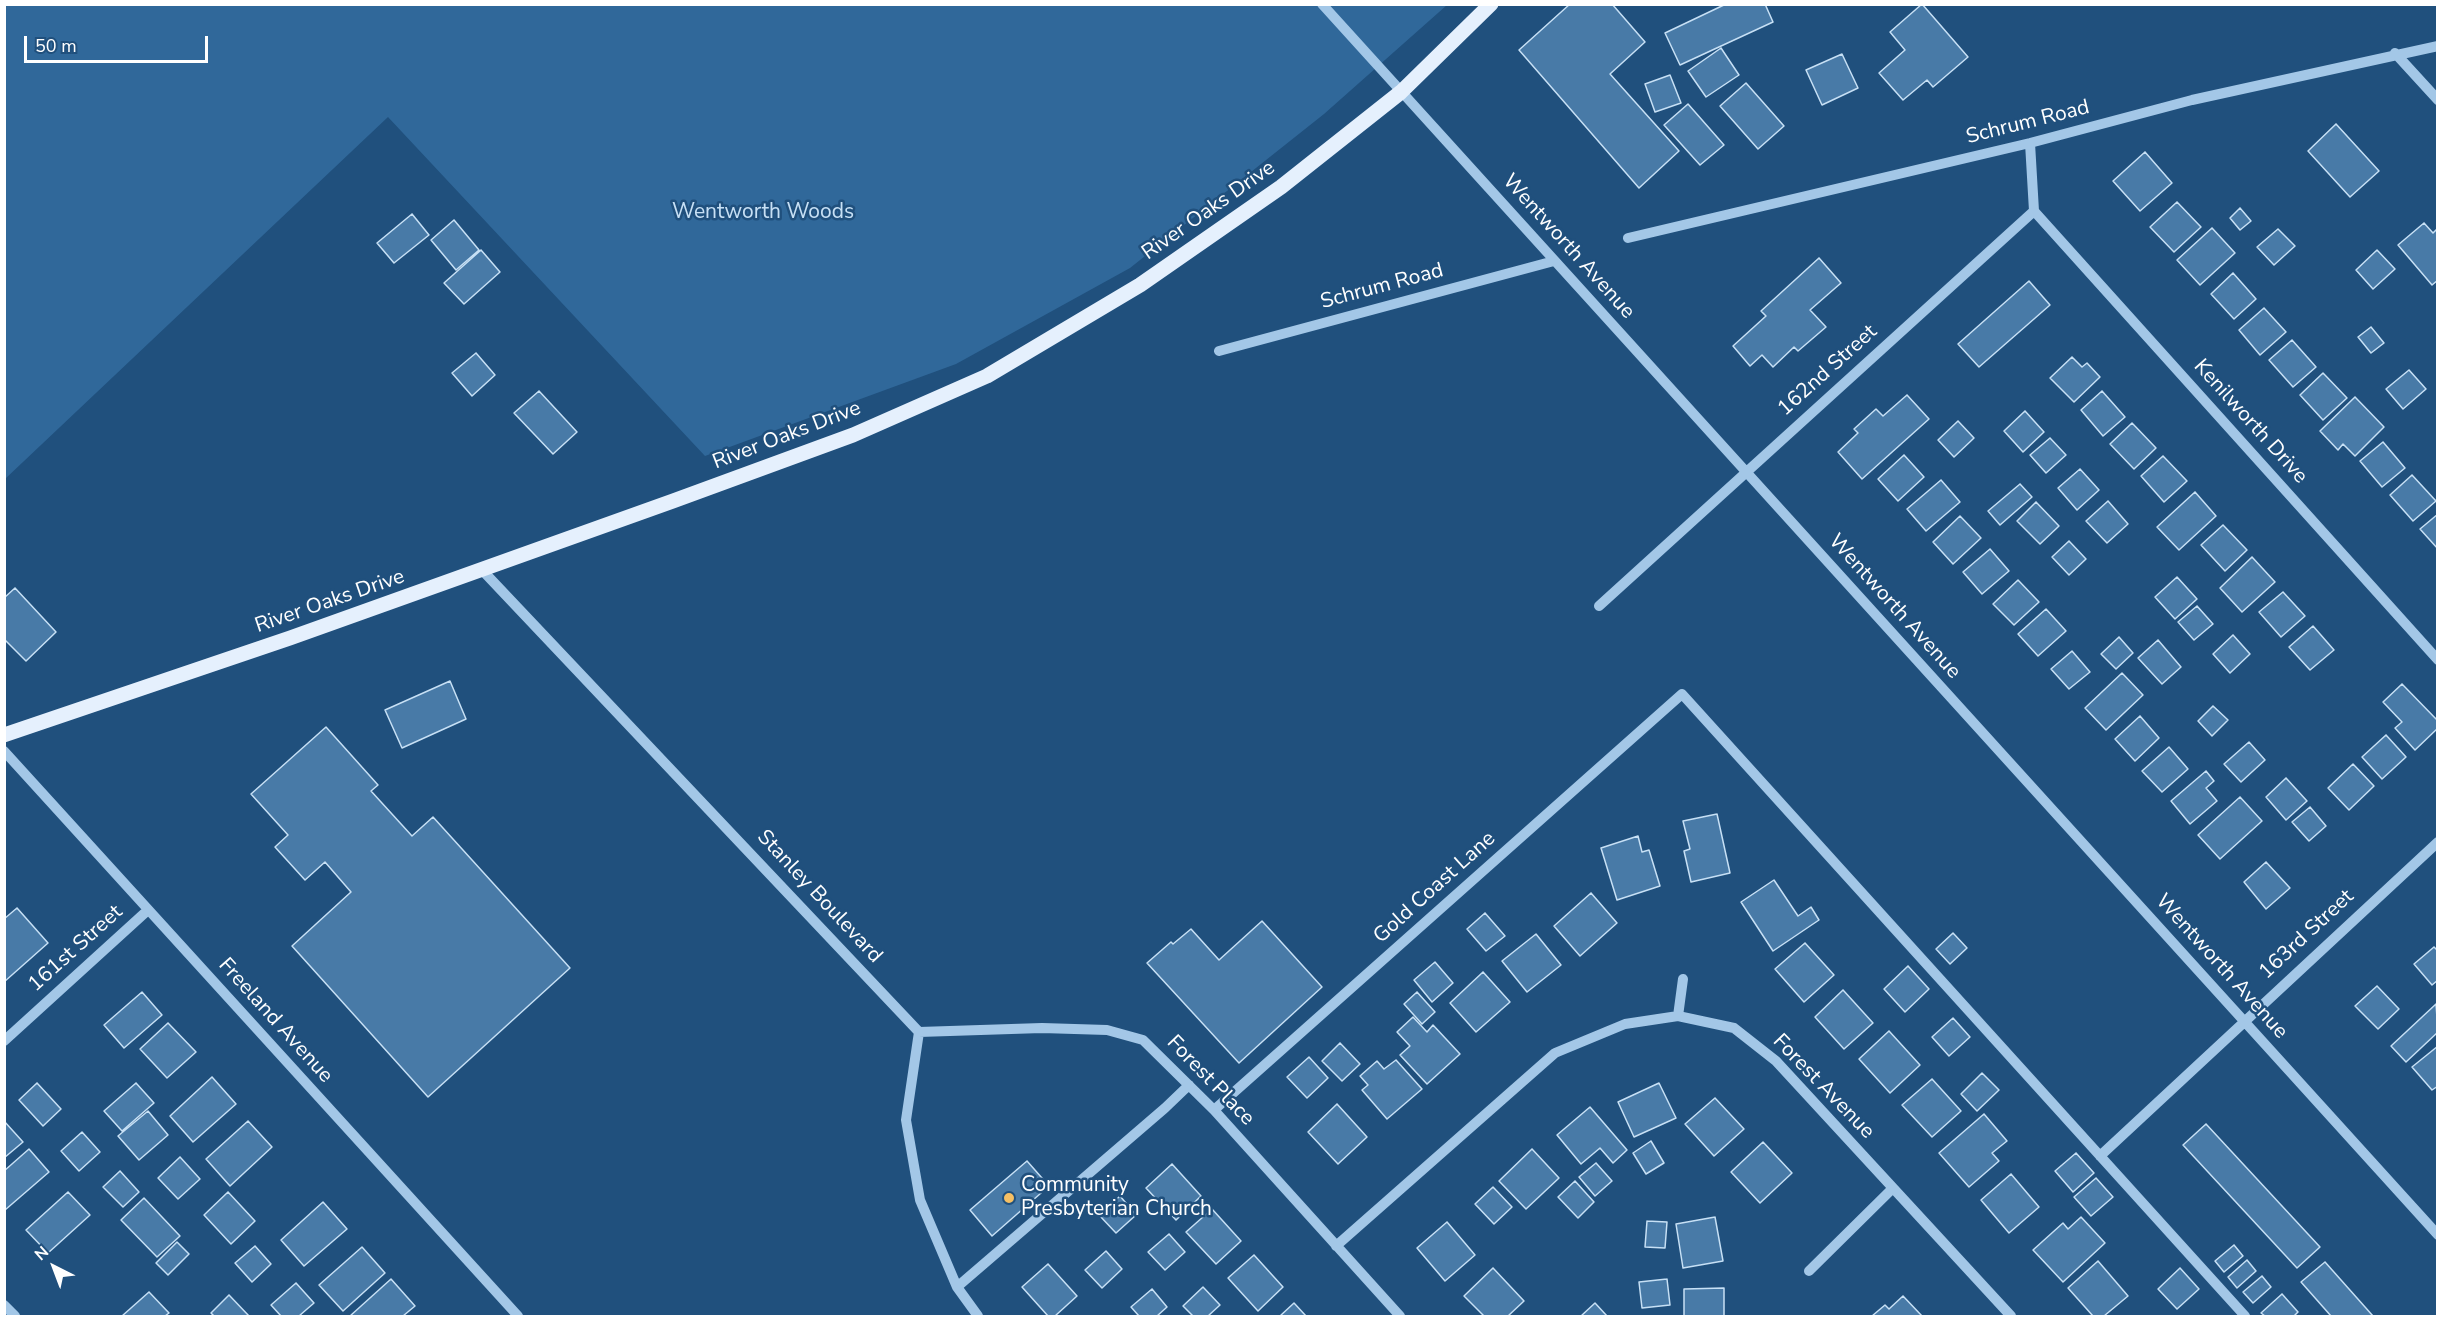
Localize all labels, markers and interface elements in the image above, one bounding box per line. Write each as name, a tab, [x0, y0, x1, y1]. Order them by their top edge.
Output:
scale bar	[27, 24, 212, 62]
text: 50 m	[35, 34, 77, 58]
street label: Schrum Road	[1964, 96, 2092, 150]
street label: River Oaks Drive	[1138, 156, 1280, 266]
street label: Wentworth Avenue	[1496, 170, 1640, 324]
park label: Wentworth Woods	[672, 200, 854, 226]
street label: Schrum Road	[1318, 259, 1446, 315]
street label: 162nd Street	[1773, 320, 1883, 422]
street label: Kenilworth Drive	[2188, 355, 2312, 489]
street label: River Oaks Drive	[709, 396, 865, 476]
street label: Wentworth Avenue	[1822, 530, 1966, 684]
street label: River Oaks Drive	[252, 565, 408, 639]
street label: Stanley Boulevard	[751, 825, 887, 969]
street label: Gold Coast Lane	[1369, 827, 1501, 949]
street label: 163rd Street	[2254, 885, 2360, 985]
street label: Wentworth Avenue	[2149, 890, 2293, 1044]
street label: 161st Street	[24, 900, 128, 998]
street label: Freeland Avenue	[212, 953, 338, 1089]
street label: Forest Avenue	[1767, 1029, 1879, 1145]
street label: Forest Place	[1161, 1031, 1259, 1131]
place label: Community Presbyterian Church	[1021, 1173, 1212, 1223]
marker: Community Presbyterian Church	[1002, 1191, 1016, 1205]
north arrow	[24, 1237, 84, 1297]
text: N	[30, 1241, 54, 1266]

